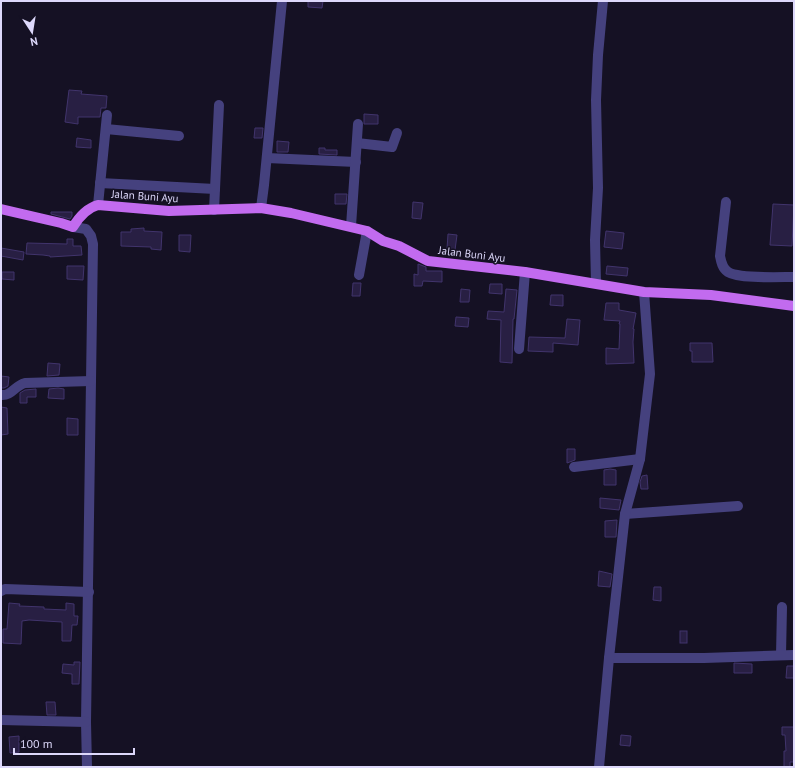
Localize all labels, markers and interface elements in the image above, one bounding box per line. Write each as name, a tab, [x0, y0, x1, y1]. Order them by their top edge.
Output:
north arrow	[12, 12, 52, 52]
text: N	[29, 34, 39, 49]
street label: Jalan Buni Ayu	[110, 187, 179, 205]
street label: Jalan Buni Ayu	[437, 243, 506, 265]
scale bar	[14, 730, 134, 756]
text: 100 m	[20, 736, 53, 751]

